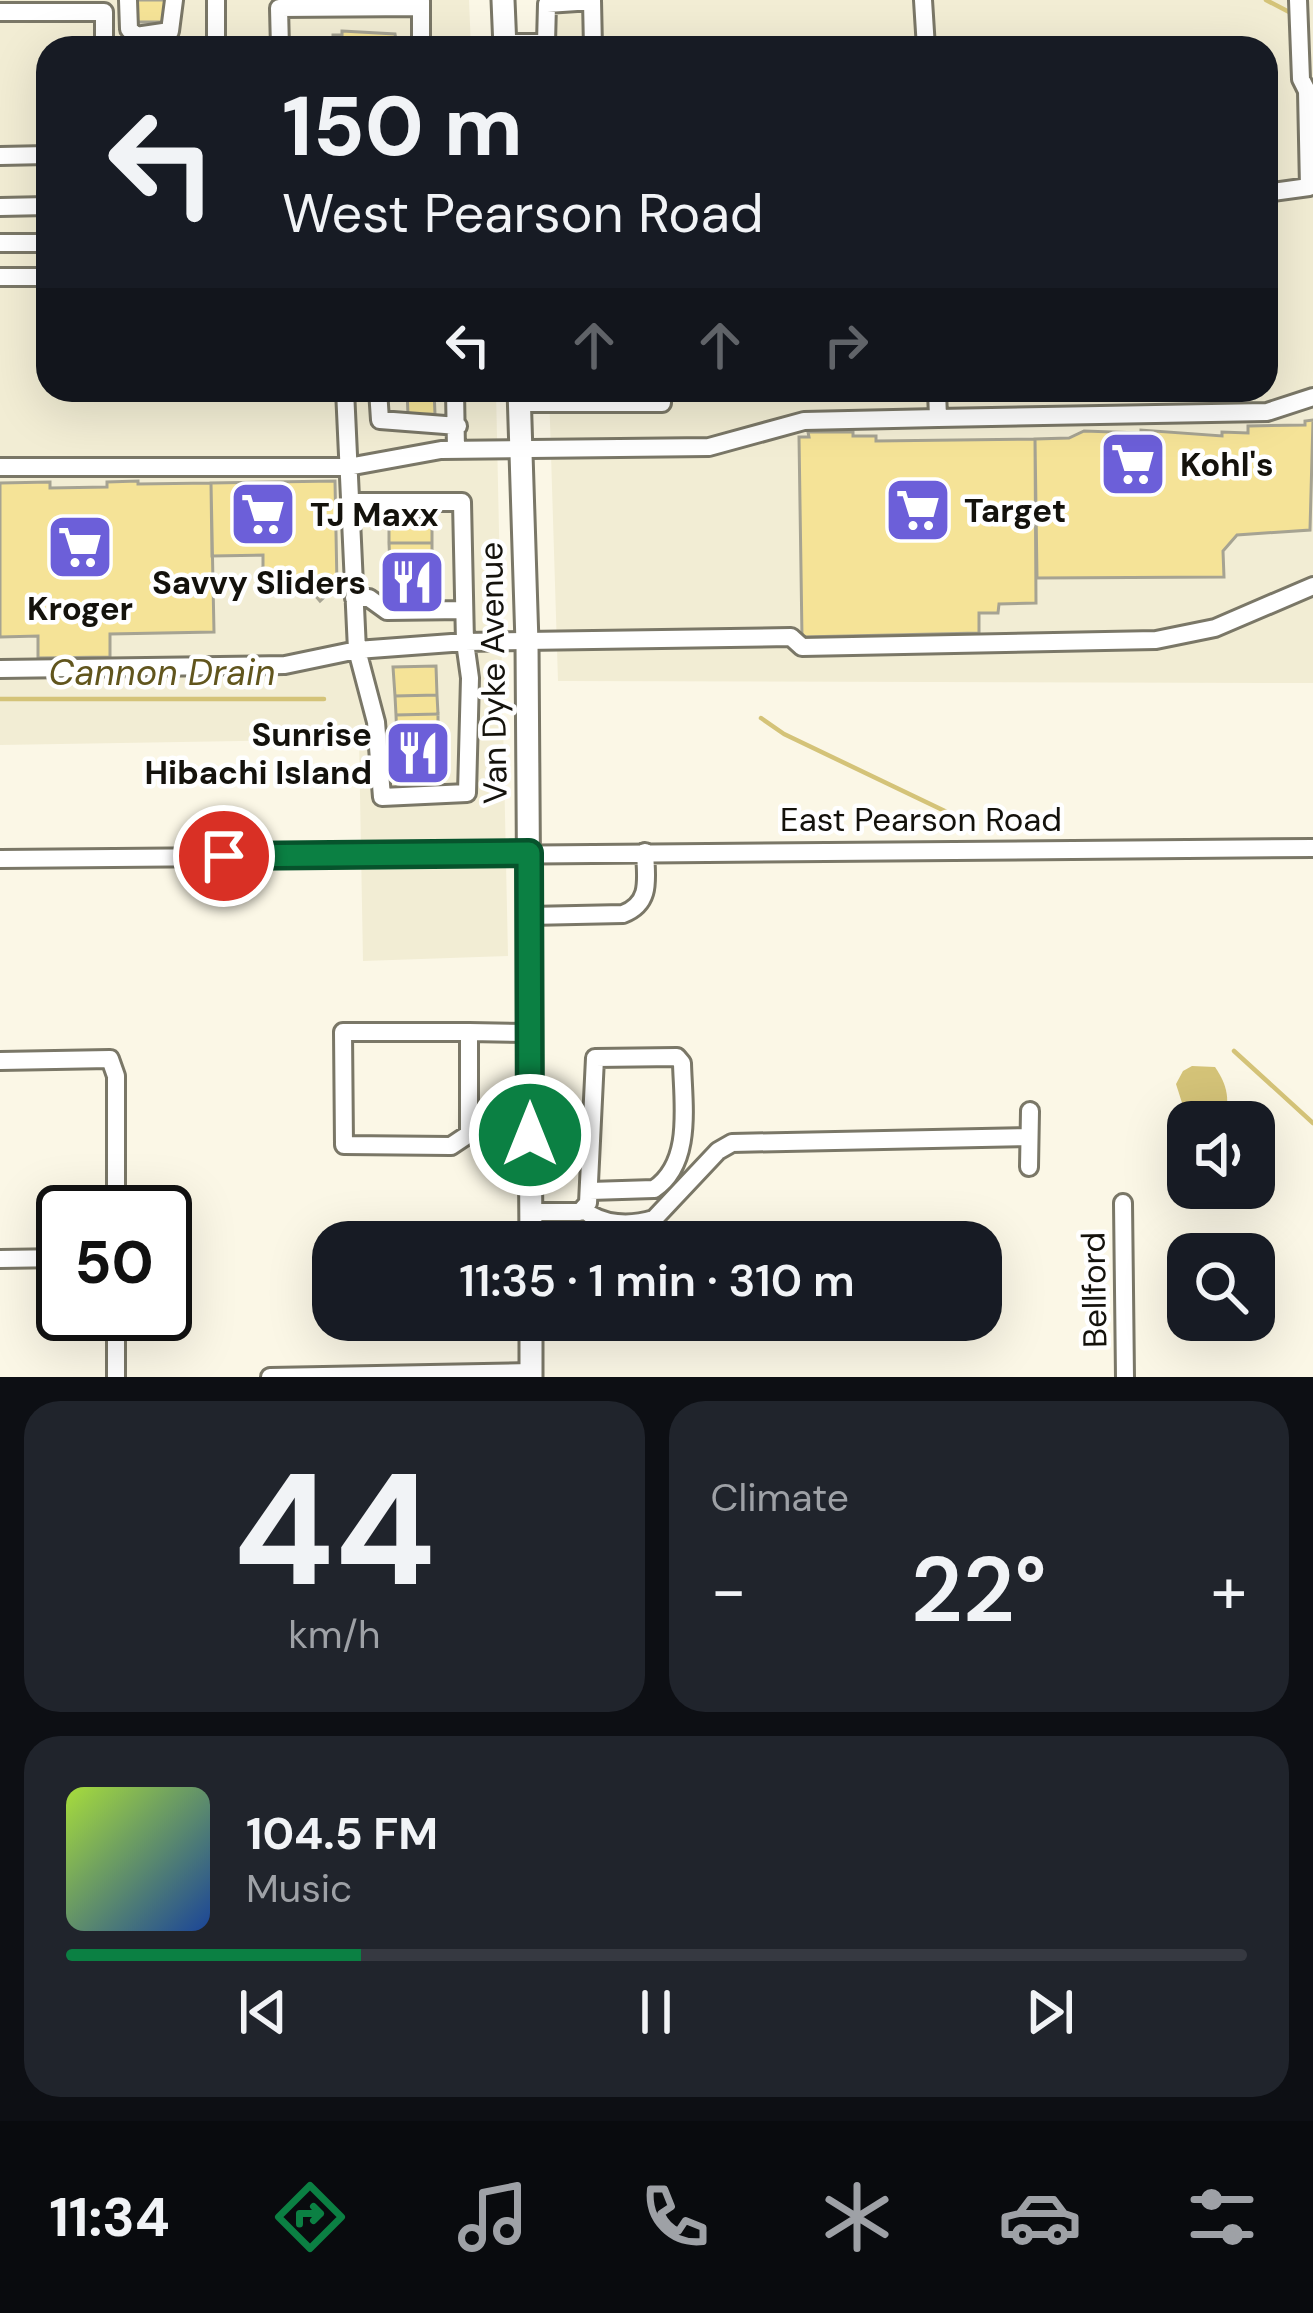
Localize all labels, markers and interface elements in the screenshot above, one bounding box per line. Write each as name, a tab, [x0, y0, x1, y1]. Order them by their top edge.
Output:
text: 150 m	[282, 72, 523, 181]
icon: left	[84, 84, 240, 240]
text: West Pearson Road	[282, 178, 764, 249]
icon: left	[435, 312, 501, 378]
icon: ahead	[561, 312, 627, 378]
icon: ahead	[687, 312, 753, 378]
icon: right	[813, 312, 879, 378]
supermarket icon: Kohl's	[1098, 429, 1168, 499]
place label: Kohl's	[1180, 443, 1274, 486]
supermarket icon: Target	[883, 475, 953, 545]
supermarket icon: TJ Maxx	[228, 479, 298, 549]
place label: Target	[964, 489, 1066, 532]
place label: TJ Maxx	[310, 493, 439, 536]
supermarket icon: Kroger	[45, 512, 115, 582]
street label: Van Dyke Avenue	[469, 542, 517, 804]
restaurant icon: Savvy Sliders	[377, 547, 447, 617]
place label: Savvy Sliders	[152, 561, 366, 604]
place label: Kroger	[27, 587, 133, 630]
water label: Cannon Drain	[49, 649, 275, 696]
place label: Sunrise Hibachi Island	[145, 713, 372, 794]
restaurant icon: Sunrise Hibachi Island	[383, 718, 453, 788]
street label: East Pearson Road	[780, 798, 1062, 841]
pin	[173, 805, 275, 907]
icon: arrive	[191, 823, 257, 889]
position arrow	[467, 1072, 593, 1198]
map controls	[1167, 1101, 1275, 1341]
button: sound	[1167, 1101, 1275, 1209]
speed limit sign: 50	[36, 1185, 192, 1341]
street label: Bellford	[1071, 1232, 1117, 1348]
button: search	[1167, 1233, 1275, 1341]
text: 11:35 · 1 min · 310 m	[459, 1251, 855, 1310]
text: 44	[233, 1429, 436, 1632]
text: Climate	[711, 1472, 849, 1523]
text: 22°	[911, 1532, 1047, 1649]
text: −	[711, 1548, 747, 1633]
text: +	[1211, 1548, 1247, 1633]
text: km/h	[288, 1609, 380, 1660]
text: 104.5 FM	[246, 1804, 438, 1863]
text: Music	[246, 1863, 352, 1914]
icon: previous	[230, 1979, 296, 2045]
icon: pause	[623, 1979, 689, 2045]
icon: next	[1017, 1979, 1083, 2045]
icon: directions	[268, 2175, 352, 2259]
icon: music	[451, 2175, 535, 2259]
icon: phone	[633, 2175, 717, 2259]
icon: climate	[815, 2175, 899, 2259]
icon: car	[998, 2175, 1082, 2259]
icon: filters	[1180, 2175, 1264, 2259]
text: 11:34	[49, 2182, 170, 2253]

